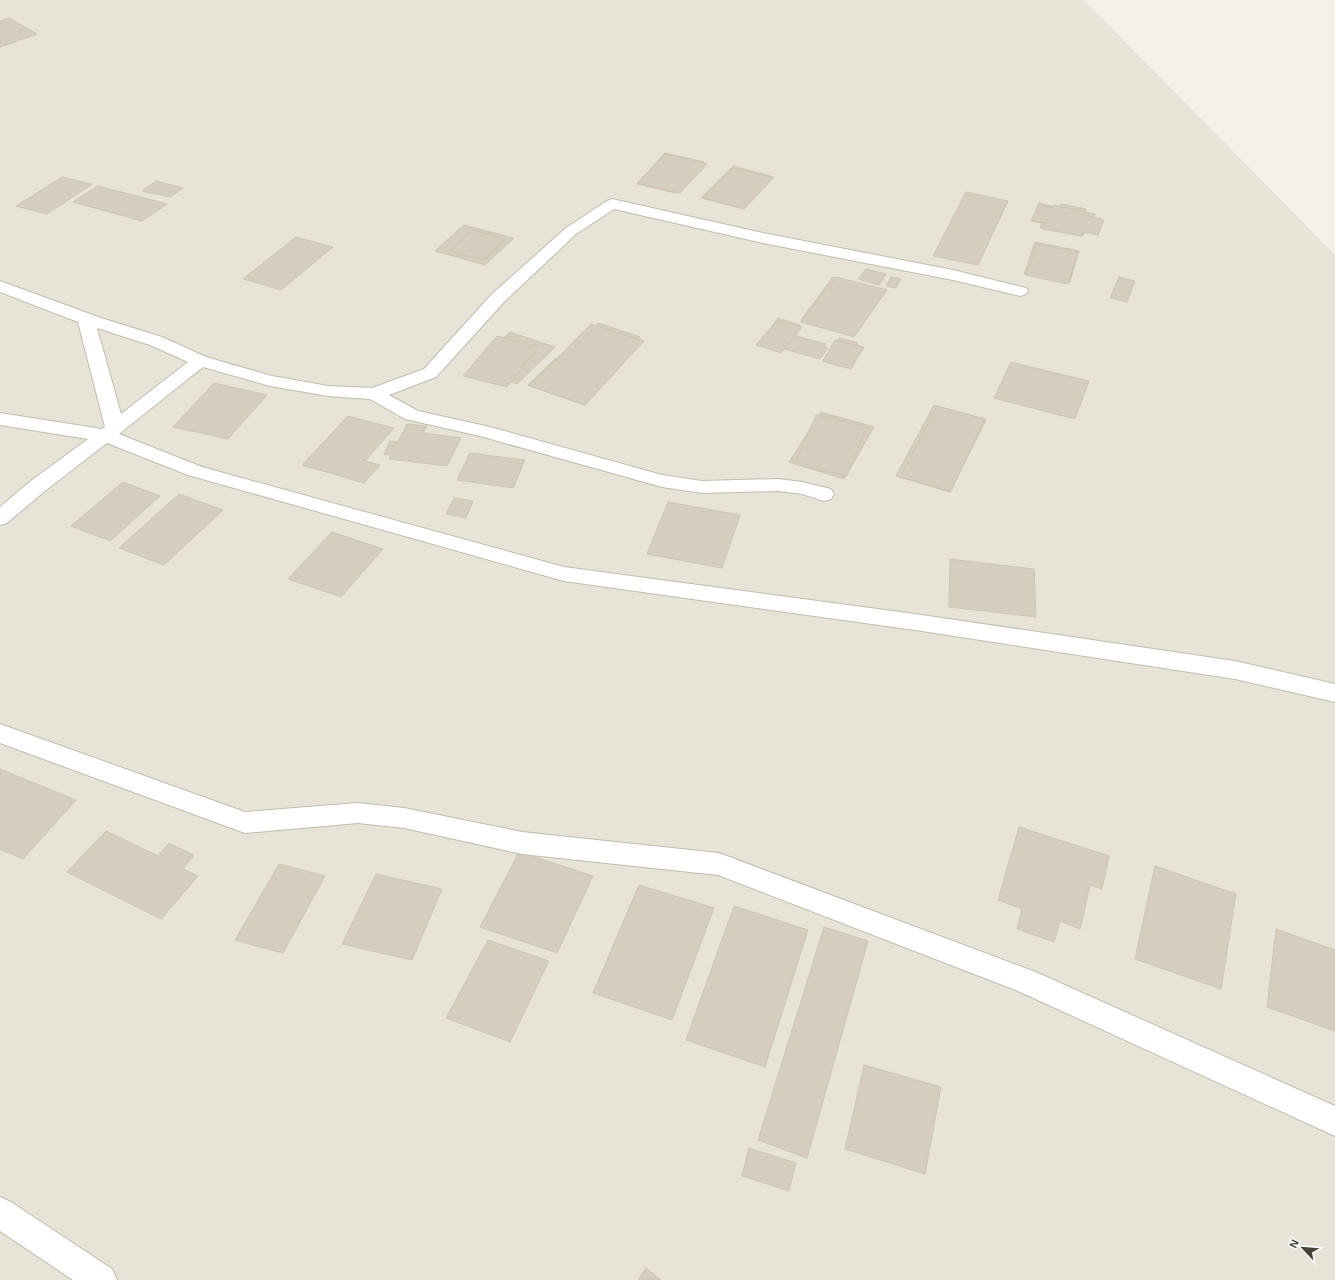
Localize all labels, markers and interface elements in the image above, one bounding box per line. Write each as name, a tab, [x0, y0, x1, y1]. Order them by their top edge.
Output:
north arrow	[1283, 1228, 1323, 1268]
text: N	[1287, 1237, 1301, 1250]

